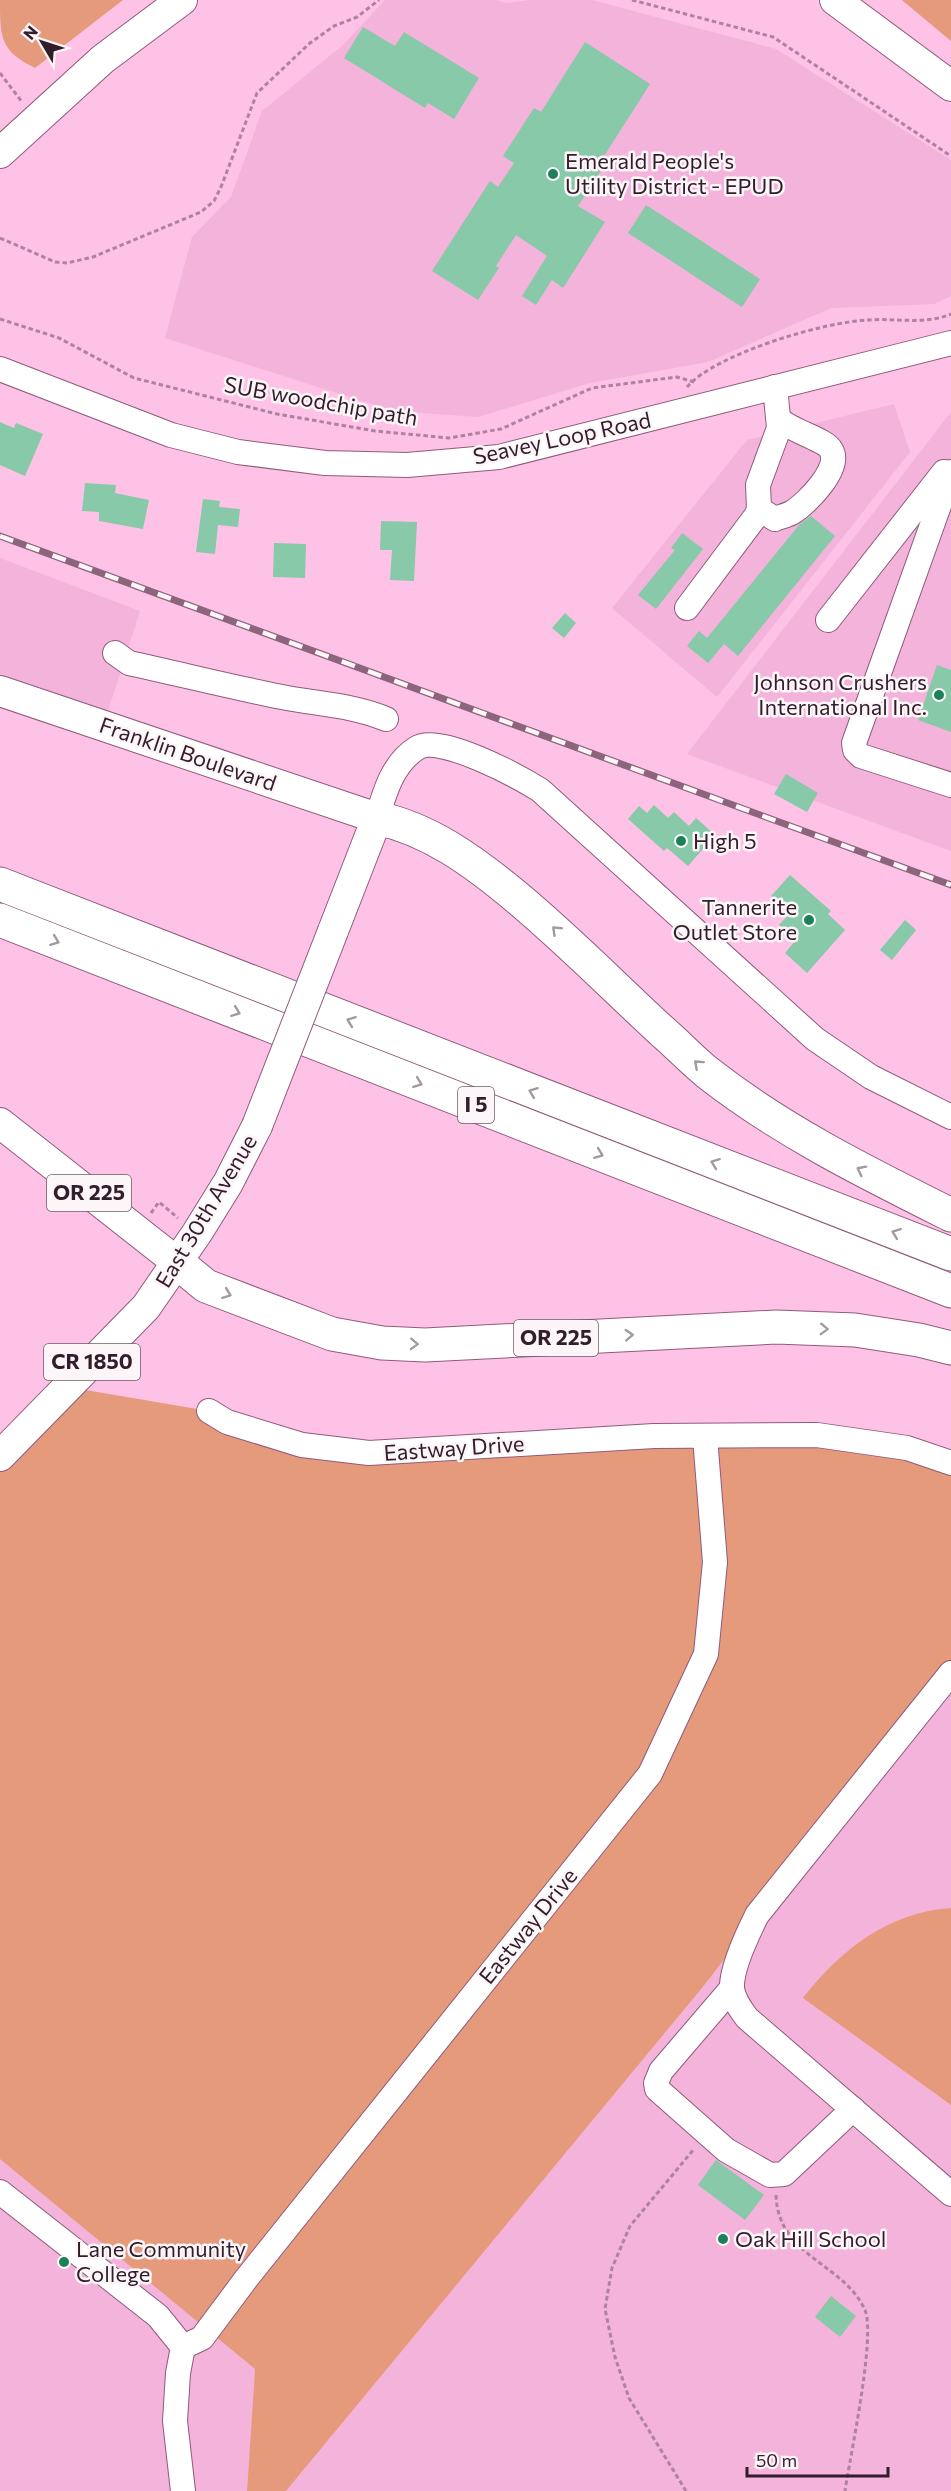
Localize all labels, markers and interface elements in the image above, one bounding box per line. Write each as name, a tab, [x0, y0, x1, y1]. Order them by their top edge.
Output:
north arrow	[12, 12, 72, 72]
text: N	[19, 22, 41, 43]
place label: Emerald People's Utility District - EPUD	[565, 147, 784, 199]
marker: Emerald People's Utility District - EPUD	[546, 167, 560, 181]
street label: SUB woodchip path	[222, 370, 420, 431]
street label: Seavey Loop Road	[471, 405, 653, 470]
place label: Johnson Crushers International Inc.	[753, 668, 927, 720]
marker: Johnson Crushers International Inc.	[932, 688, 946, 702]
street label: Franklin Boulevard	[96, 711, 280, 796]
place label: High 5	[693, 827, 757, 854]
marker: High 5	[674, 834, 688, 848]
place label: Tannerite Outlet Store	[673, 893, 797, 945]
marker: Tannerite Outlet Store	[802, 913, 816, 927]
one-way arrow	[552, 927, 563, 938]
one-way arrow	[48, 934, 59, 946]
one-way arrow	[230, 1004, 241, 1017]
one-way arrow	[347, 1016, 358, 1028]
one-way arrow	[694, 1060, 705, 1071]
one-way arrow	[412, 1075, 423, 1088]
road number: I 5	[458, 1087, 494, 1123]
one-way arrow	[528, 1087, 539, 1099]
street label: East 30th Avenue	[149, 1129, 262, 1292]
one-way arrow	[593, 1147, 604, 1159]
one-way arrow	[710, 1157, 721, 1170]
one-way arrow	[857, 1166, 867, 1177]
road number: OR 225	[47, 1175, 131, 1211]
one-way arrow	[892, 1228, 903, 1240]
one-way arrow	[221, 1287, 231, 1300]
road number: OR 225	[514, 1320, 598, 1356]
one-way arrow	[820, 1323, 829, 1335]
one-way arrow	[625, 1328, 634, 1341]
one-way arrow	[409, 1338, 418, 1351]
road number: CR 1850	[44, 1344, 140, 1380]
street label: Eastway Drive	[383, 1429, 525, 1466]
street label: Eastway Drive	[473, 1862, 582, 1989]
place label: Oak Hill School	[735, 2225, 886, 2252]
marker: Oak Hill School	[716, 2232, 730, 2246]
place label: Lane Community College	[76, 2235, 246, 2287]
marker: Lane Community College	[57, 2255, 71, 2269]
scale bar	[747, 2440, 888, 2478]
text: 50 m	[756, 2449, 797, 2471]

